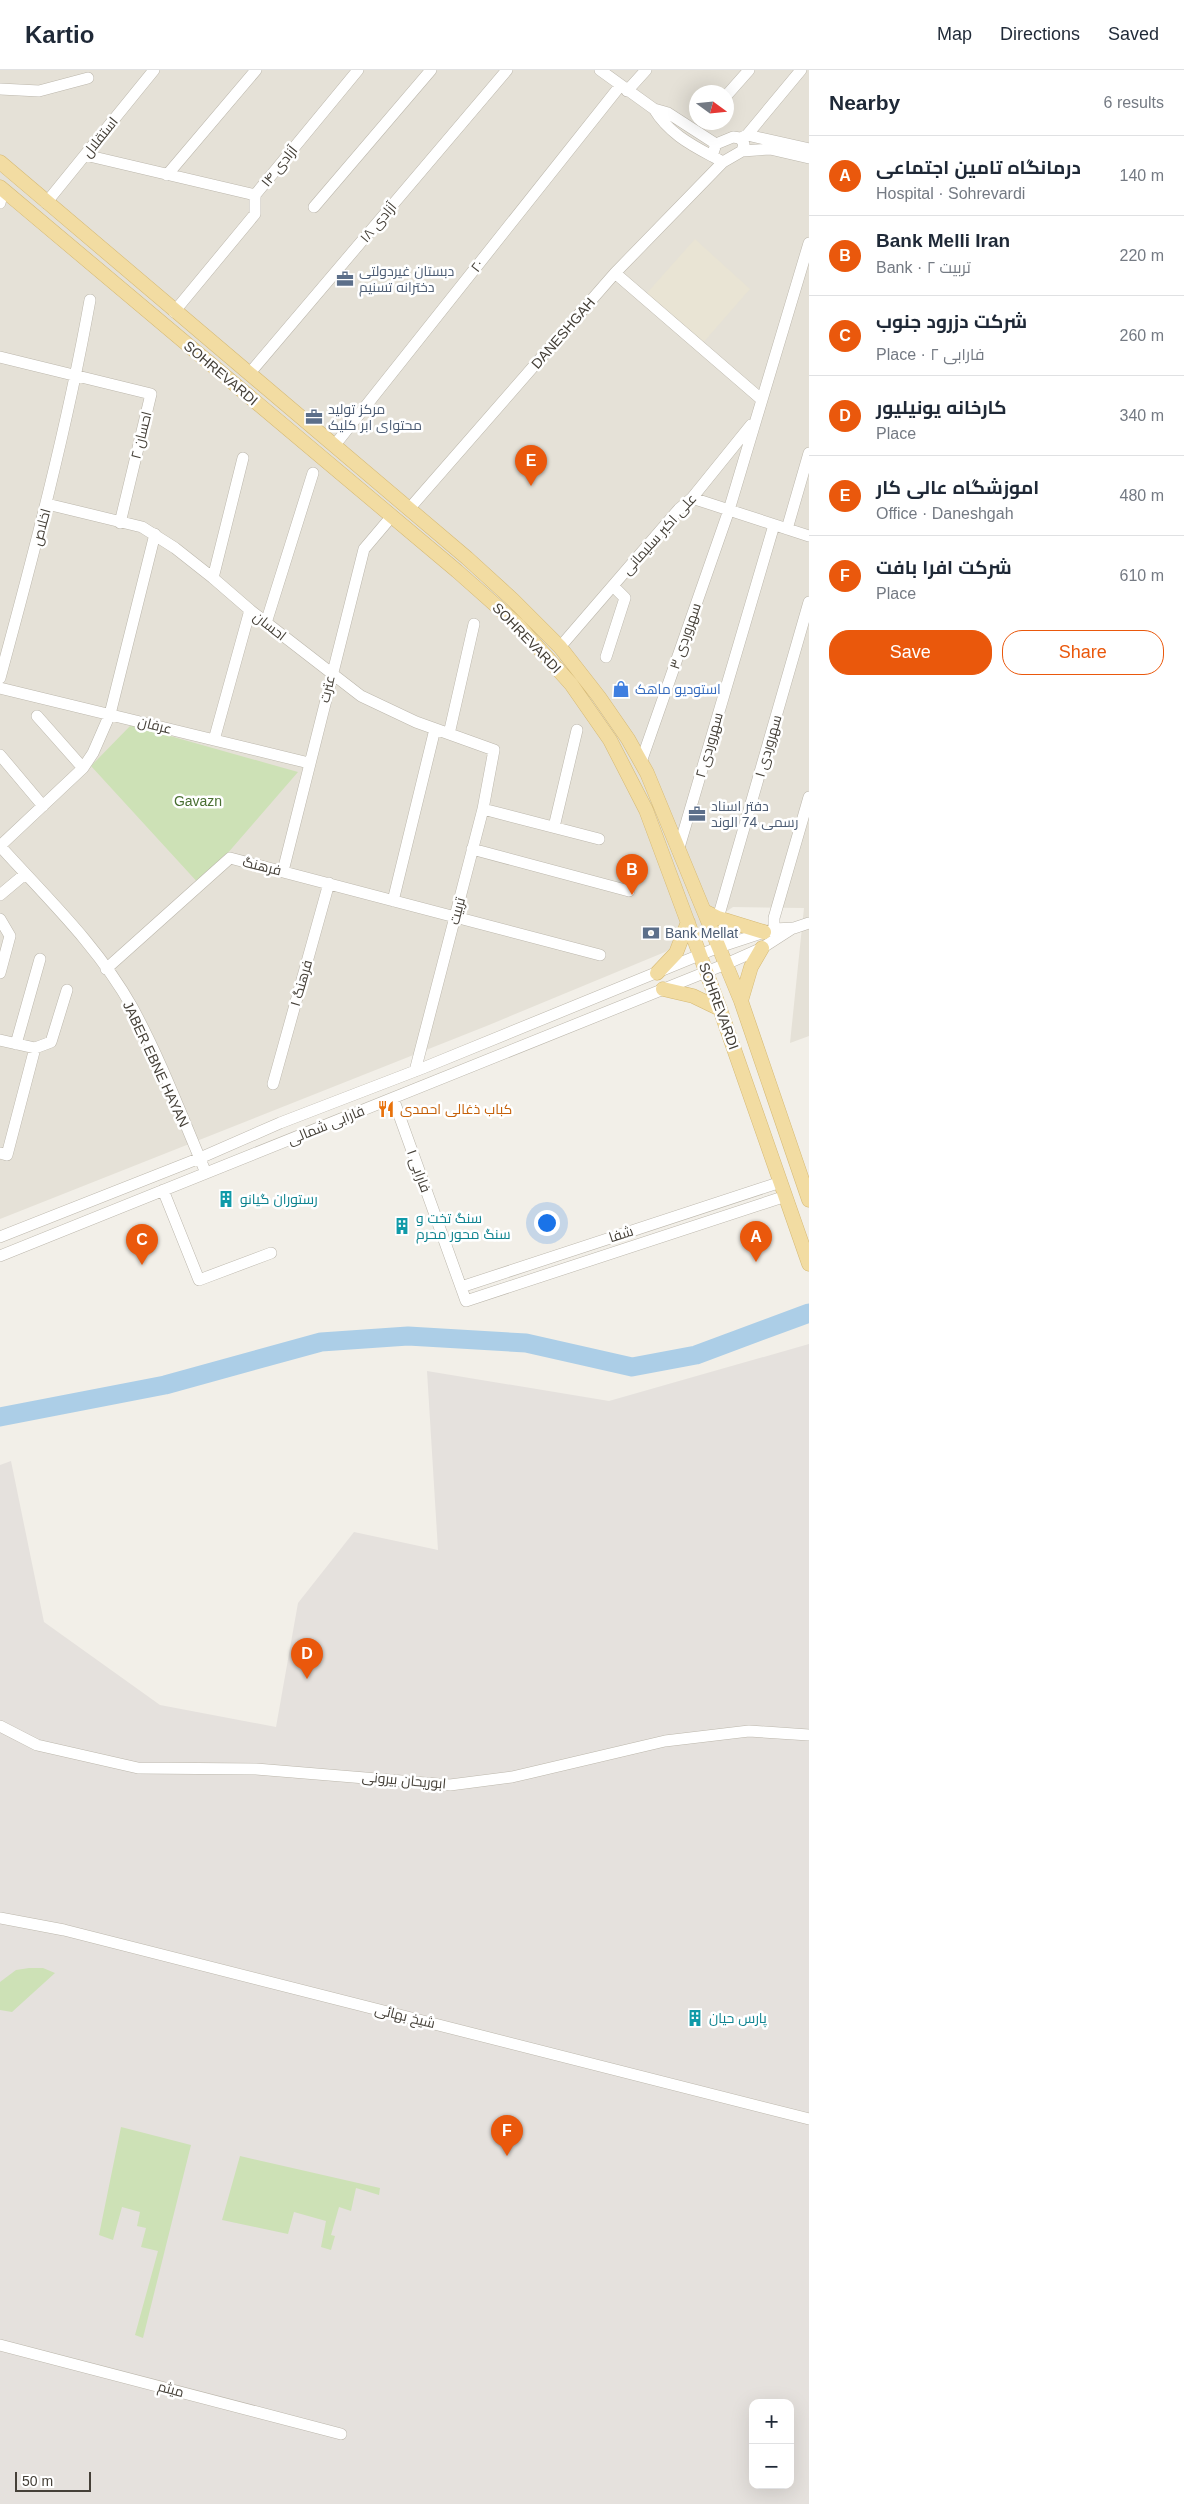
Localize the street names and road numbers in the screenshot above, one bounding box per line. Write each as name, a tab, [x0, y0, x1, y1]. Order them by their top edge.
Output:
street label: استقلال	[79, 114, 122, 161]
street label: آزادی ۱۴	[258, 142, 300, 190]
street label: آزادی ۱۸	[357, 199, 400, 245]
street label: ۲۰	[467, 257, 487, 275]
street label: DANESHGAH	[528, 294, 598, 372]
street label: SOHREVARDI	[181, 337, 261, 409]
street label: احسان ۲	[127, 410, 155, 460]
street label: علی اکبر سلیمانی	[619, 490, 699, 578]
street label: اخلاص	[28, 507, 54, 547]
street label: SOHREVARDI	[489, 600, 565, 676]
street label: سهروردی ۳	[666, 601, 704, 671]
street label: احسان	[250, 608, 290, 644]
street label: عترت	[316, 674, 338, 704]
street label: سهروردی ۲	[692, 711, 726, 779]
street label: عرفان	[136, 713, 174, 737]
street label: سهروردی ۱	[752, 713, 784, 779]
street label: فرهنگ	[241, 853, 283, 879]
street label: تربیت	[446, 896, 468, 926]
street label: فرهنگ ۱	[287, 958, 315, 1008]
street label: SOHREVARDI	[696, 960, 742, 1052]
street label: JABER EBNE HAYAN	[120, 998, 192, 1130]
street label: فارابی شمالی	[285, 1102, 367, 1148]
street label: فارابی ۱	[404, 1147, 434, 1195]
street label: شفا	[607, 1223, 635, 1245]
street label: ابوریحان بیرونی	[361, 1768, 447, 1792]
street label: شیخ بهائی	[373, 2001, 437, 2032]
street label: میثم	[156, 2378, 186, 2402]

